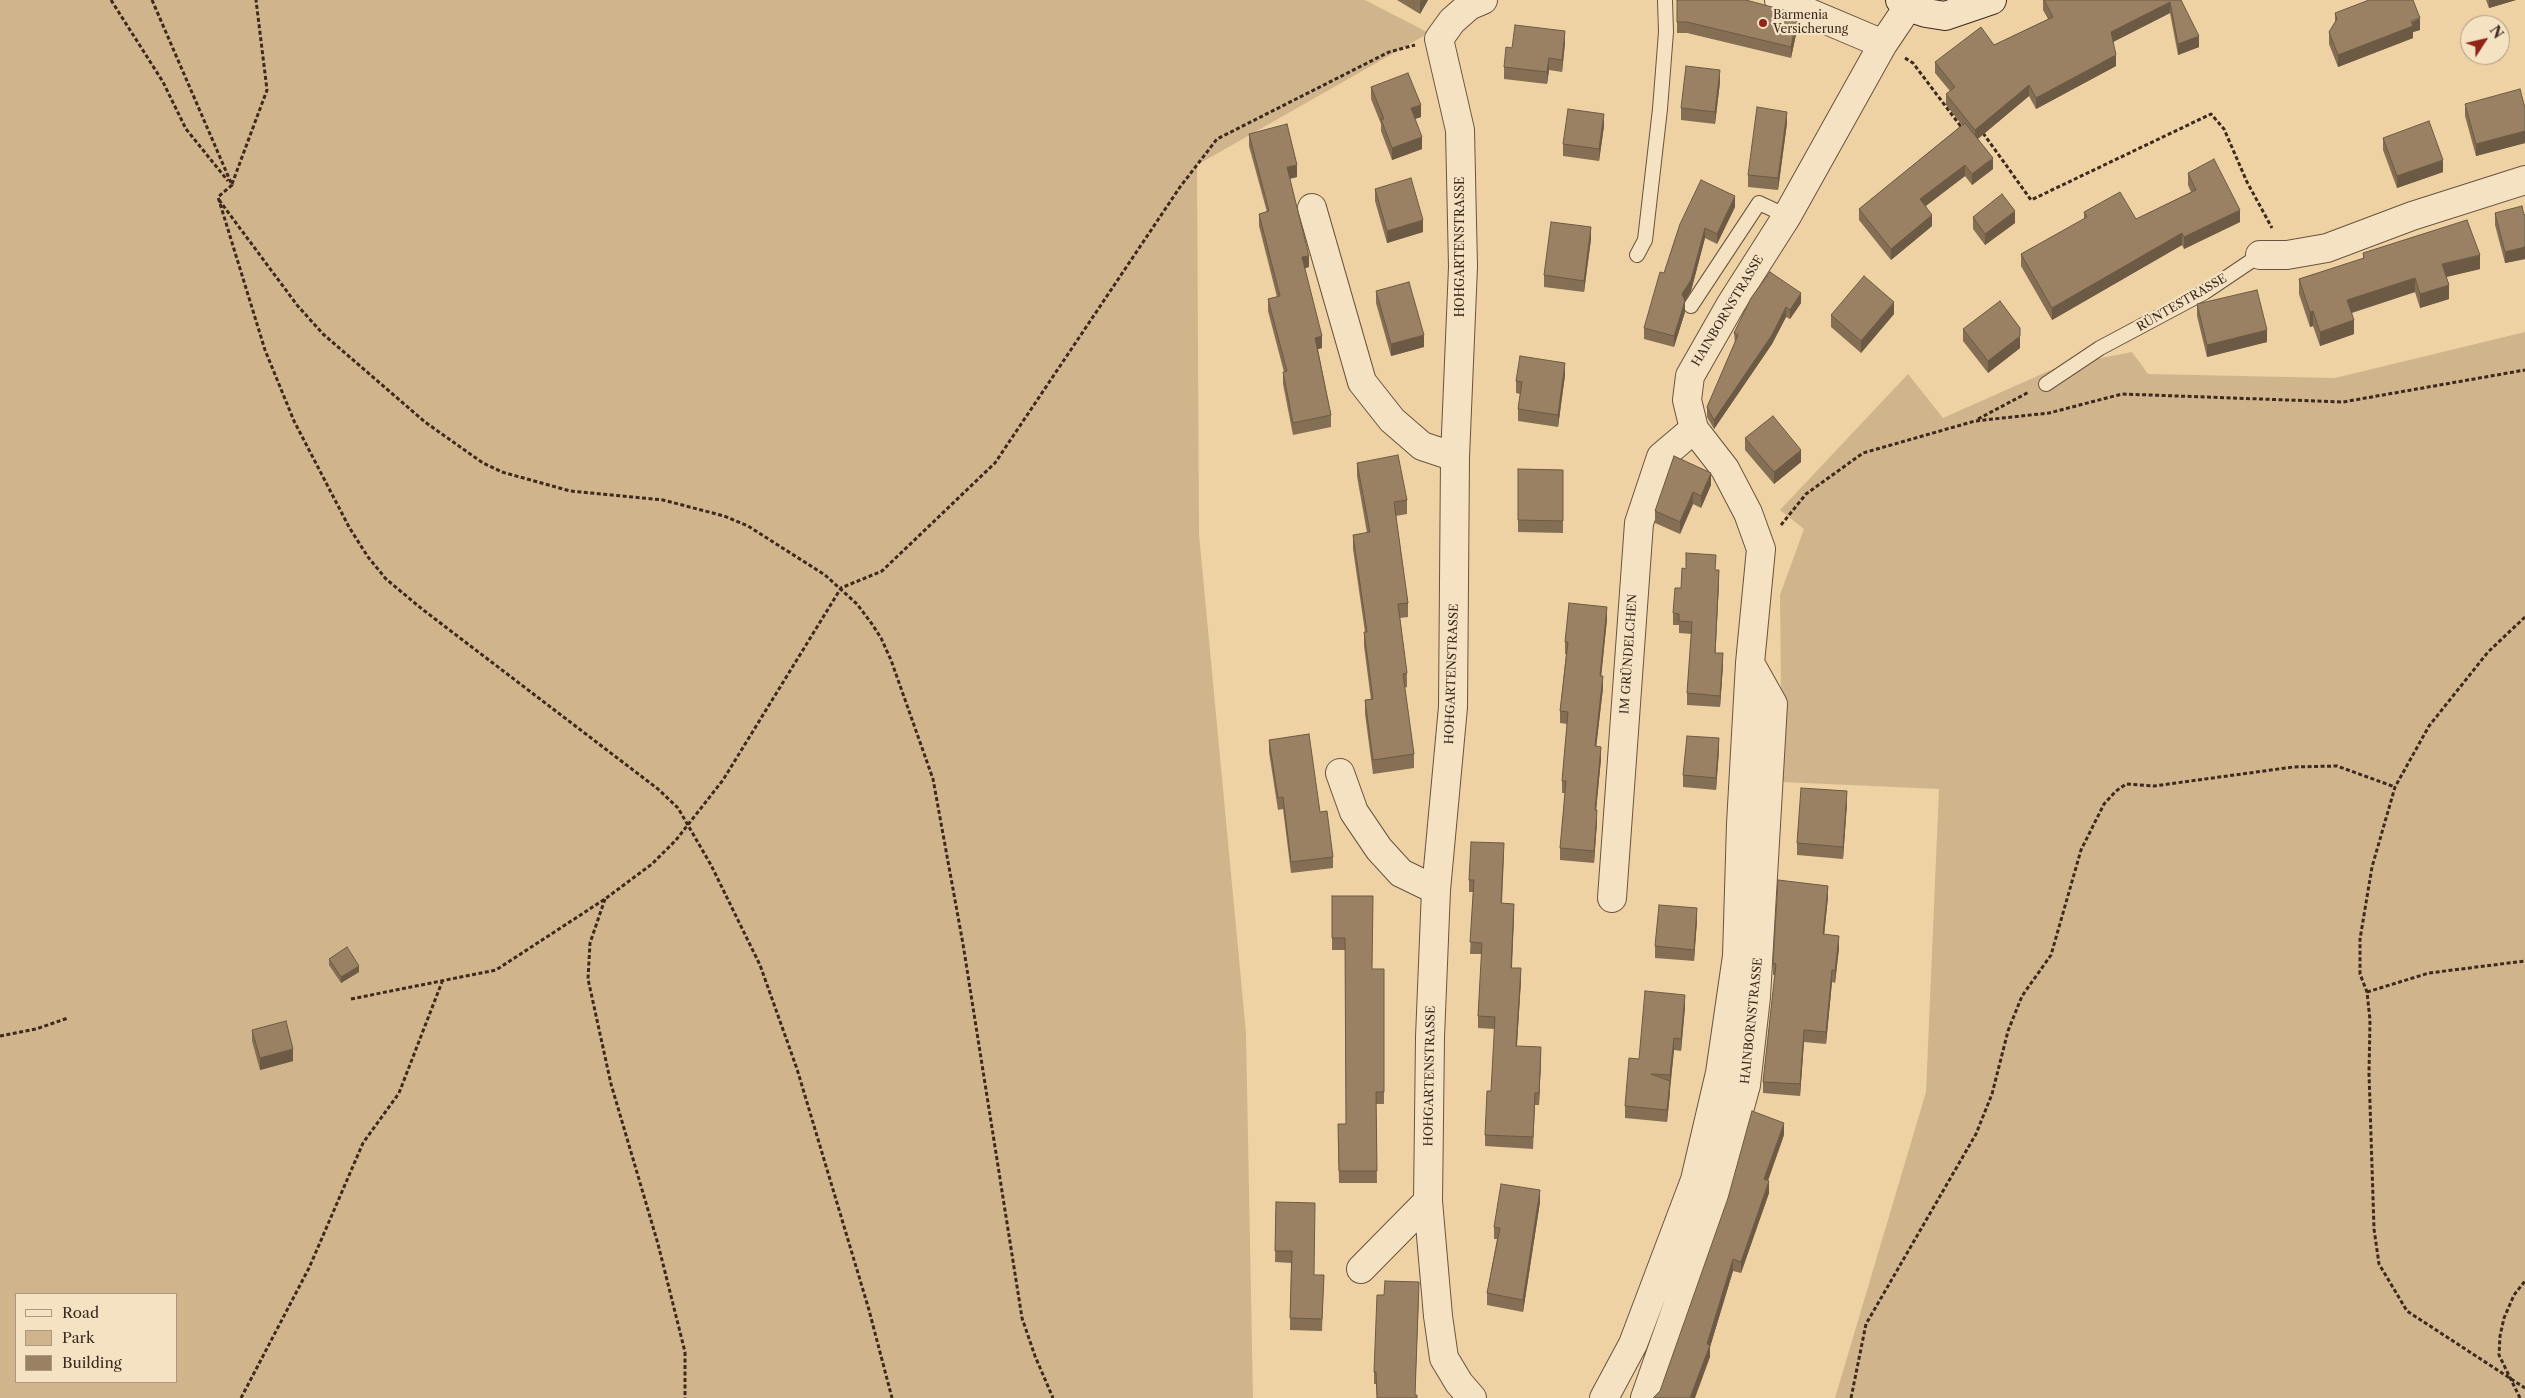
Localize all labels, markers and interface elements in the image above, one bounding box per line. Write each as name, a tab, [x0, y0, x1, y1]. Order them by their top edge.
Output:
place label: Barmenia Versicherung	[1773, 9, 1848, 37]
north arrow	[2460, 15, 2510, 65]
marker: Barmenia Versicherung	[1757, 17, 1769, 29]
text: N	[2486, 22, 2507, 42]
street label: HOHGARTENSTRASSE	[1454, 177, 1468, 317]
street label: HAINBORNSTRASSE	[1689, 253, 1767, 369]
street label: RÜNTESTRASSE	[2134, 271, 2230, 335]
street label: IM GRÜNDELCHEN	[1618, 593, 1640, 715]
street label: HOHGARTENSTRASSE	[1442, 603, 1462, 745]
street label: HAINBORNSTRASSE	[1738, 957, 1766, 1085]
street label: HOHGARTENSTRASSE	[1422, 1006, 1438, 1146]
legend	[15, 1293, 178, 1383]
text: Road	[62, 1303, 99, 1322]
text: Park	[62, 1328, 95, 1347]
text: Building	[62, 1353, 122, 1372]

